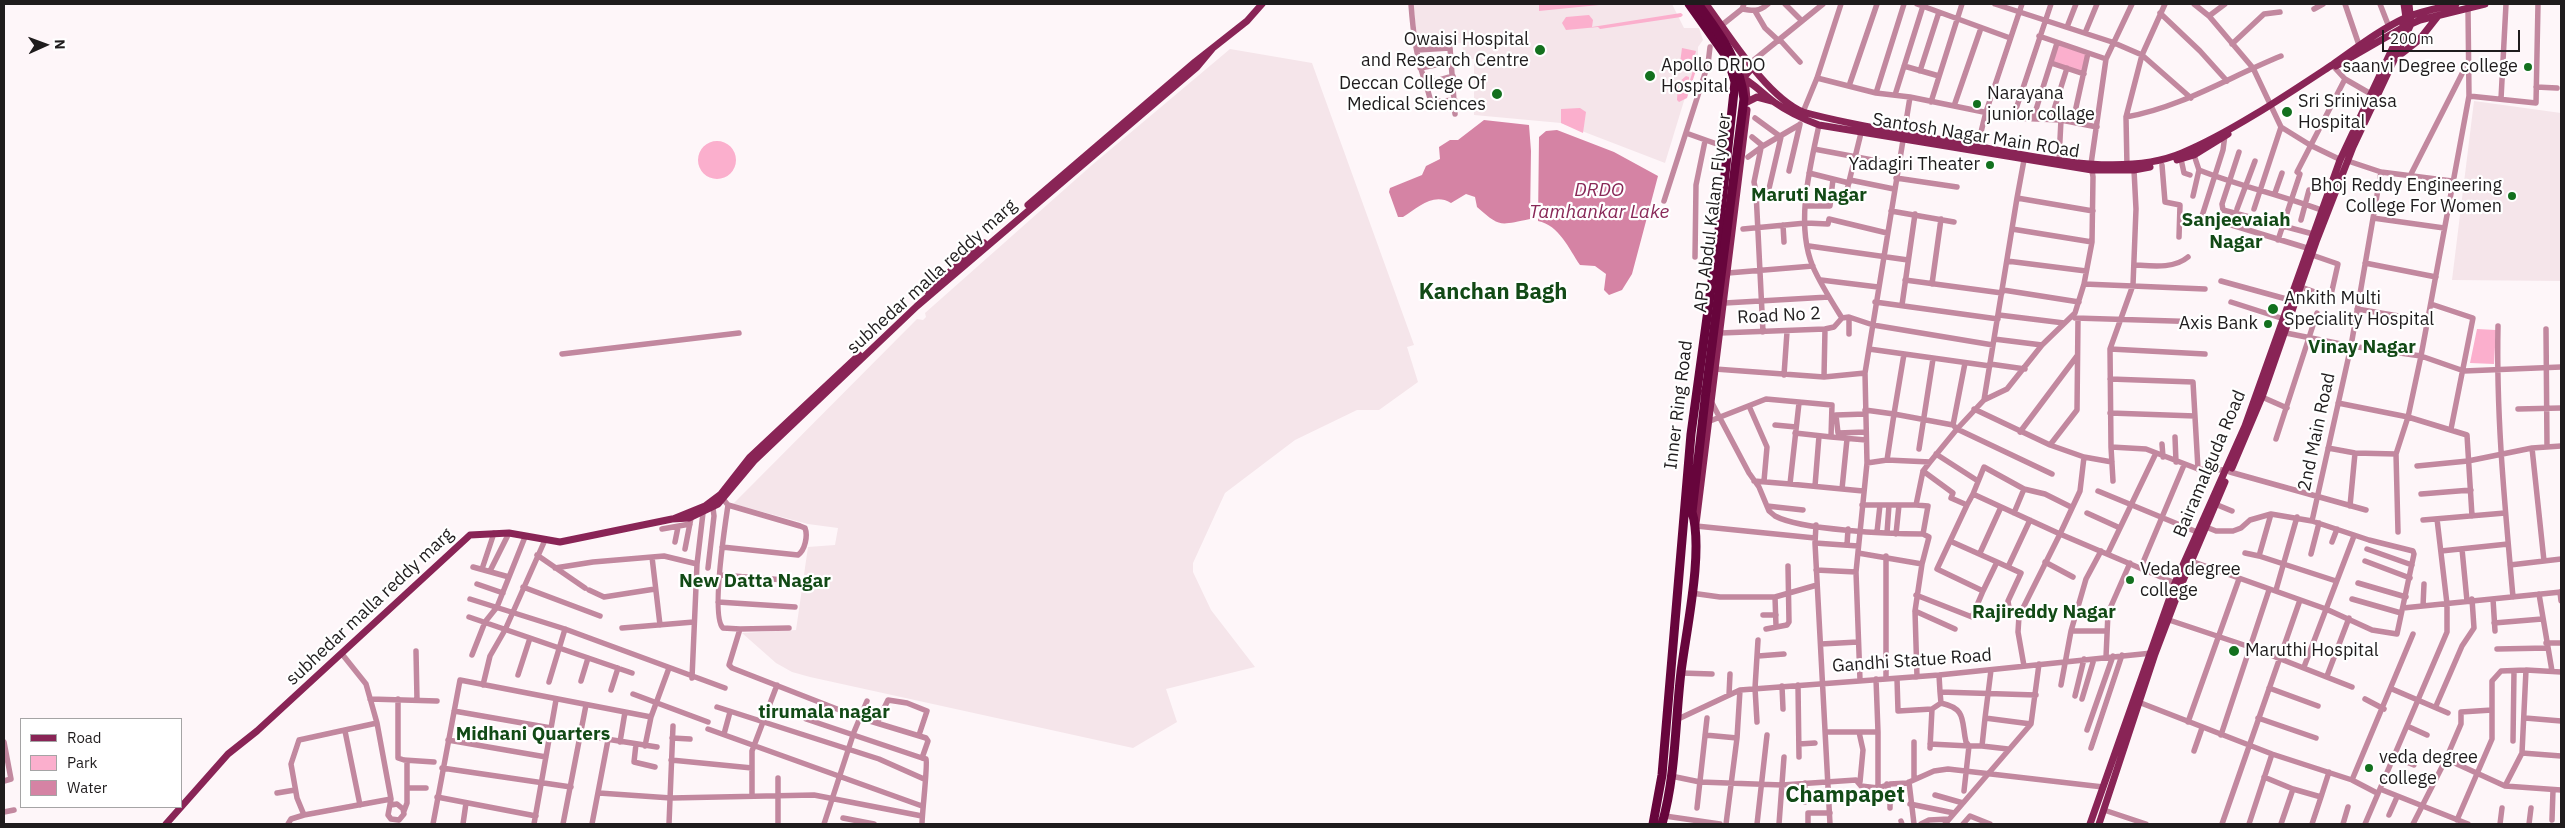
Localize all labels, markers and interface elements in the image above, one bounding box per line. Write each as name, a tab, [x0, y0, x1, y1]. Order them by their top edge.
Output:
north arrow	[20, 20, 70, 70]
scale bar	[2385, 20, 2522, 52]
place label: Owaisi Hospital and Research Centre	[1361, 29, 1529, 72]
text: 200 m	[2390, 29, 2434, 48]
text: N	[51, 39, 69, 50]
marker: Owaisi Hospital and Research Centre	[1533, 43, 1547, 57]
place label: Apollo DRDO Hospital	[1661, 55, 1766, 98]
place label: saanvi Degree college	[2342, 56, 2518, 78]
marker: saanvi Degree college	[2522, 61, 2534, 73]
marker: Apollo DRDO Hospital	[1643, 69, 1657, 83]
place label: Deccan College Of Medical Sciences	[1339, 73, 1486, 116]
place label: Narayana junior collage	[1987, 83, 2095, 126]
marker: Deccan College Of Medical Sciences	[1490, 87, 1504, 101]
place label: Sri Srinivasa Hospital	[2298, 91, 2397, 134]
marker: Narayana junior collage	[1971, 98, 1983, 110]
marker: Sri Srinivasa Hospital	[2280, 105, 2294, 119]
street label: Santosh Nagar Main ROad	[1871, 109, 2081, 163]
street label: APJ Abdul Kalam Flyover	[1690, 112, 1736, 314]
place label: Yadagiri Theater	[1848, 154, 1980, 176]
marker: Yadagiri Theater	[1984, 159, 1996, 171]
place label: Bhoj Reddy Engineering College For Women	[2310, 175, 2502, 218]
water label: DRDO Tamhankar Lake	[1529, 180, 1669, 224]
district label: Maruti Nagar	[1751, 185, 1867, 207]
marker: Bhoj Reddy Engineering College For Women	[2506, 190, 2518, 202]
street label: subhedar malla reddy marg	[843, 195, 1021, 359]
district label: Sanjeevaiah Nagar	[2181, 210, 2291, 254]
district label: Kanchan Bagh	[1419, 280, 1567, 306]
place label: Ankith Multi Speciality Hospital	[2284, 288, 2434, 330]
marker: Ankith Multi Speciality Hospital	[2266, 302, 2280, 316]
street label: Road No 2	[1737, 303, 1821, 329]
place label: Axis Bank	[2179, 313, 2258, 335]
marker: Axis Bank	[2262, 318, 2274, 330]
district label: Vinay Nagar	[2308, 337, 2416, 359]
street label: Inner Ring Road	[1660, 339, 1698, 471]
street label: 2nd Main Road	[2294, 371, 2340, 493]
street label: Bairamalguda Road	[2169, 387, 2251, 541]
street label: subhedar malla reddy marg	[282, 524, 458, 690]
place label: Veda degree college	[2140, 559, 2241, 602]
district label: New Datta Nagar	[679, 571, 831, 593]
marker: Veda degree college	[2124, 574, 2136, 586]
district label: Rajireddy Nagar	[1972, 602, 2116, 624]
place label: Maruthi Hospital	[2245, 640, 2379, 662]
marker: Maruthi Hospital	[2227, 644, 2241, 658]
street label: Gandhi Statue Road	[1831, 645, 1993, 677]
district label: tirumala nagar	[758, 702, 890, 724]
legend	[20, 718, 182, 808]
district label: Midhani Quarters	[456, 724, 610, 746]
text: Road	[67, 728, 102, 747]
place label: veda degree college	[2379, 747, 2478, 790]
text: Park	[67, 753, 97, 772]
marker: veda degree college	[2363, 762, 2375, 774]
text: Water	[67, 778, 107, 797]
district label: Champapet	[1785, 783, 1905, 809]

